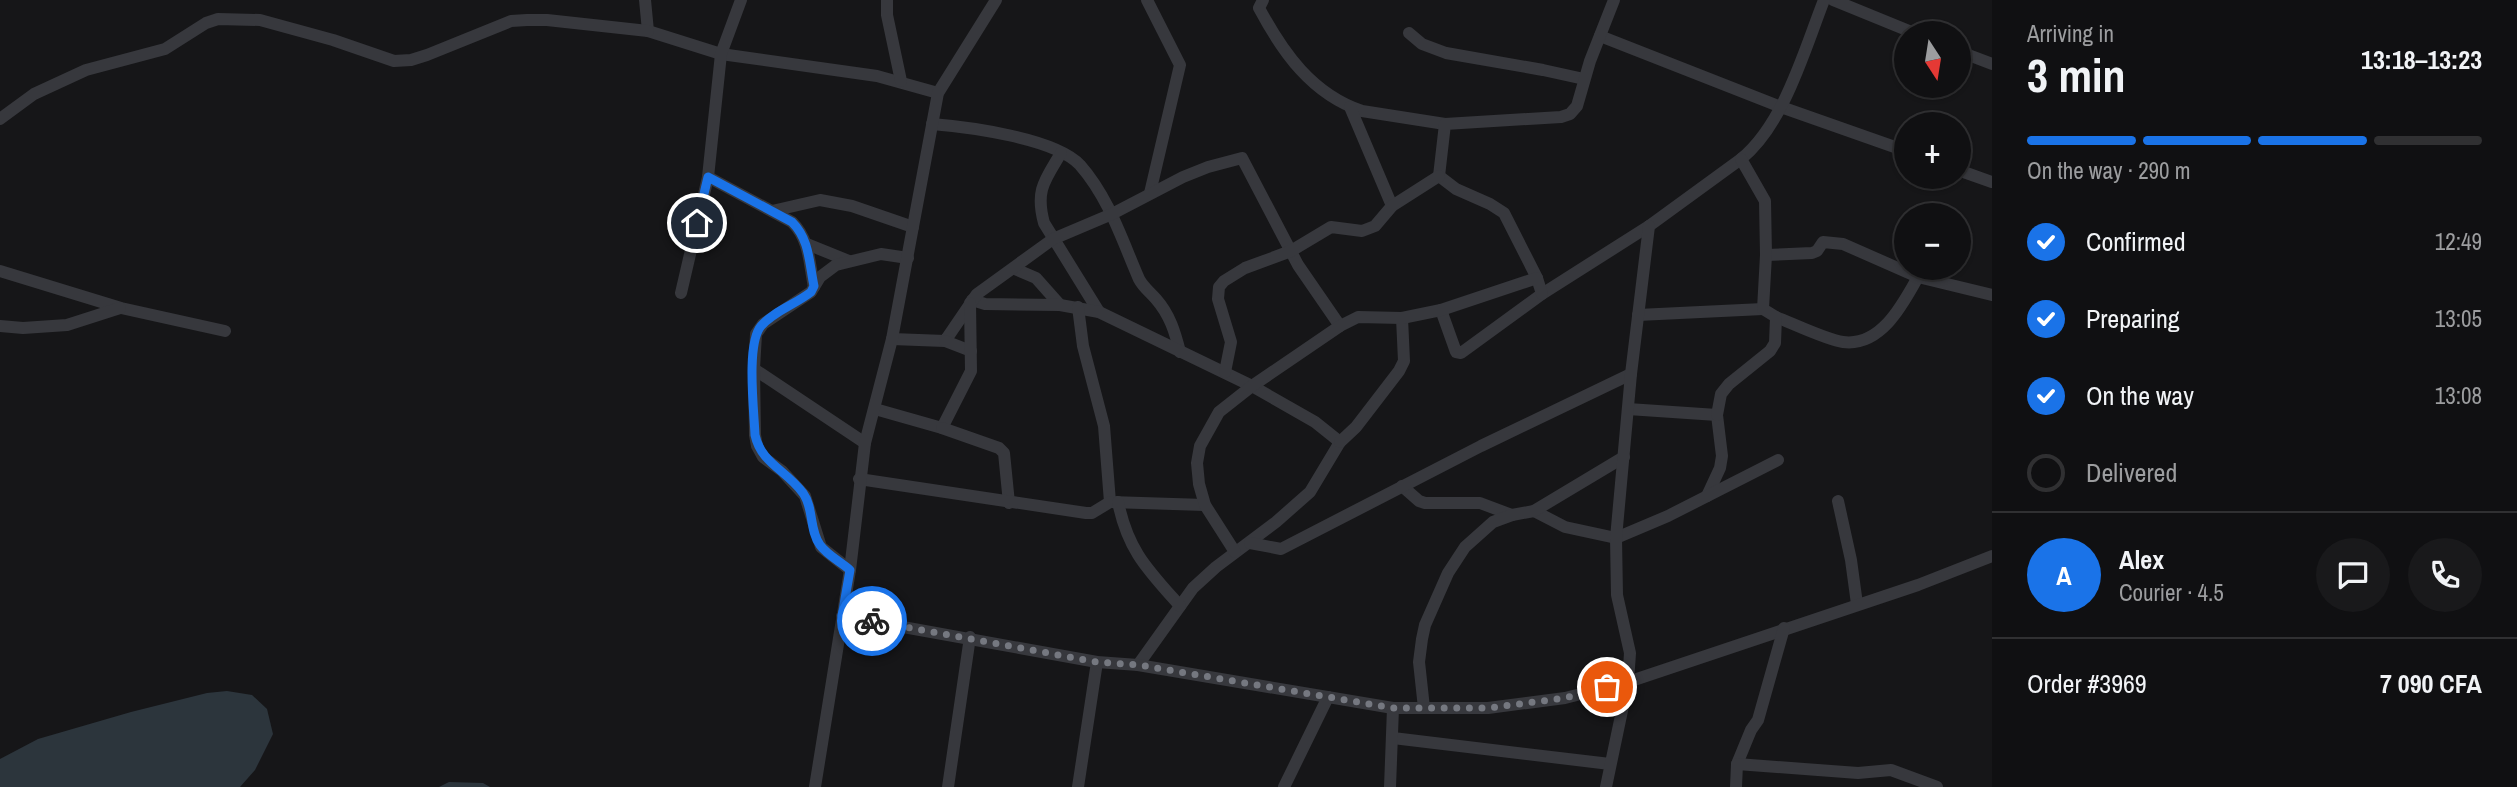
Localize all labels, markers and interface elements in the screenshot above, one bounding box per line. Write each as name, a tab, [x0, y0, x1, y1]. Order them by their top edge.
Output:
text: Arriving in	[2027, 18, 2114, 49]
north arrow	[1894, 21, 1970, 98]
map controls	[1894, 21, 1971, 280]
text: 13:18–13:23	[2361, 42, 2482, 77]
text: 3 min	[2027, 44, 2126, 106]
button: +	[1894, 112, 1971, 189]
text: On the way · 290 m	[2027, 155, 2191, 186]
pin	[667, 193, 727, 253]
button: −	[1894, 203, 1971, 280]
icon: home	[678, 204, 716, 242]
icon: check	[2027, 223, 2065, 261]
text: Confirmed	[2086, 224, 2186, 259]
text: 12:49	[2435, 226, 2482, 257]
icon: check	[2027, 300, 2065, 338]
text: Preparing	[2086, 301, 2180, 336]
text: 13:05	[2435, 303, 2482, 334]
icon: check	[2027, 377, 2065, 415]
text: On the way	[2086, 378, 2194, 413]
text: 13:08	[2435, 380, 2482, 411]
text: Delivered	[2086, 455, 2177, 490]
button: chat	[2316, 538, 2390, 612]
button: phone	[2408, 538, 2482, 612]
text: Alex	[2119, 542, 2164, 577]
text: A	[2056, 558, 2072, 593]
text: Courier · 4.5	[2119, 577, 2224, 608]
courier	[837, 586, 907, 656]
icon: bike	[853, 602, 891, 640]
pin	[1577, 657, 1637, 717]
text: Order #3969	[2027, 666, 2147, 701]
text: 7 090 CFA	[2380, 666, 2482, 701]
icon: bag	[1588, 668, 1626, 706]

